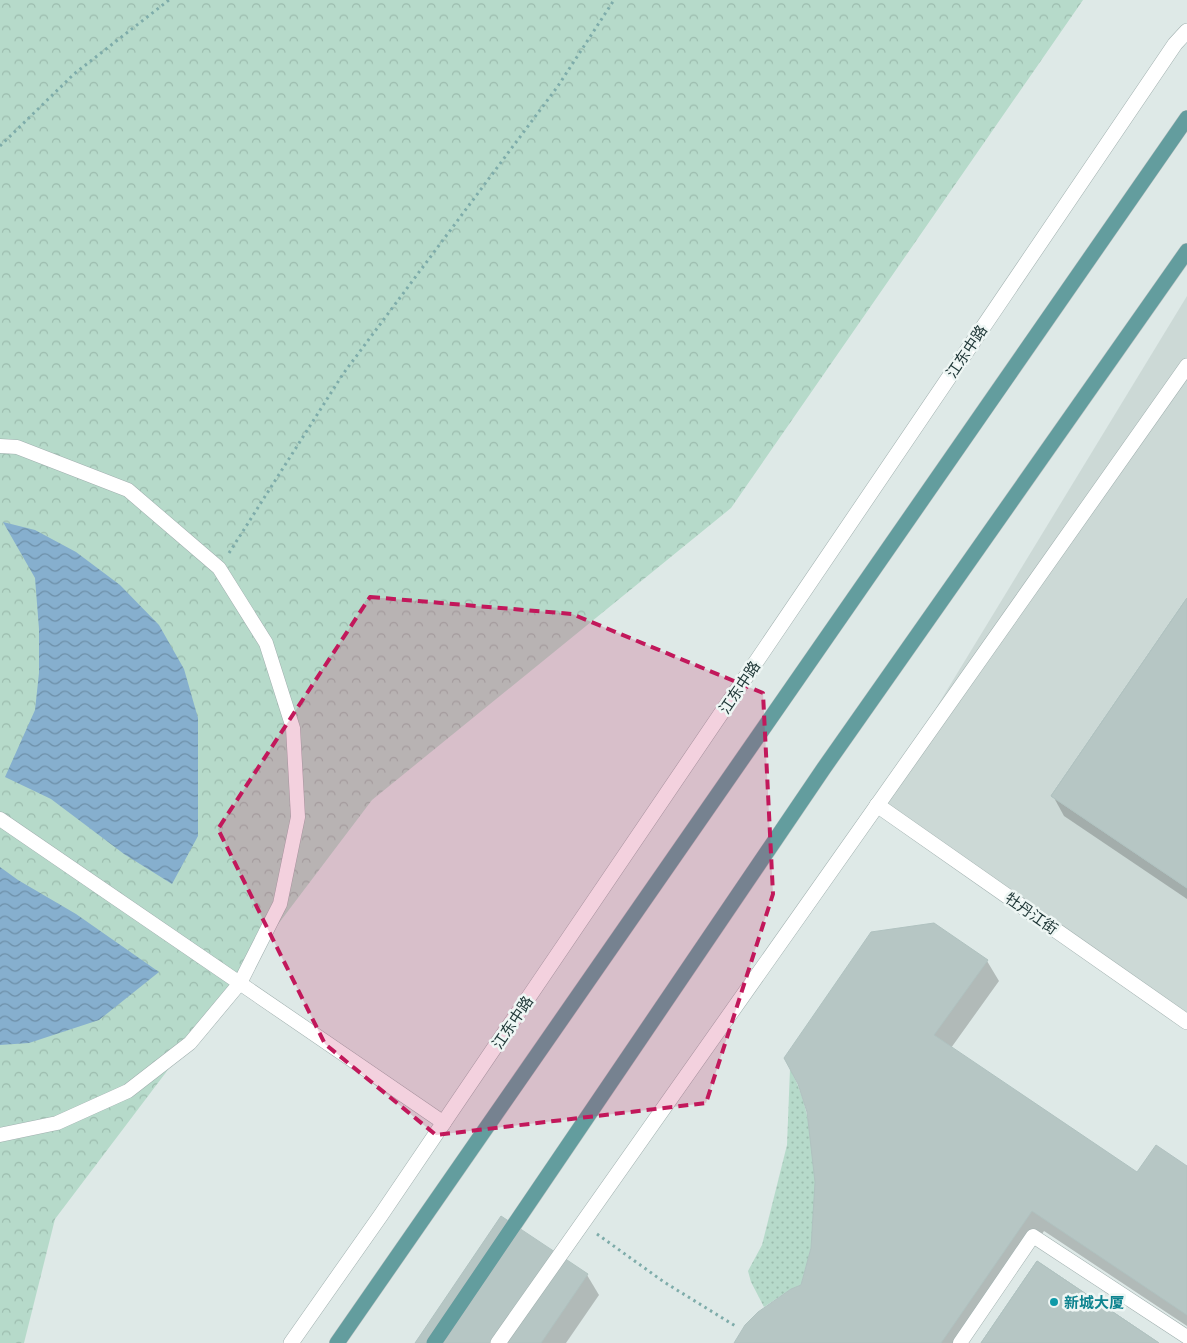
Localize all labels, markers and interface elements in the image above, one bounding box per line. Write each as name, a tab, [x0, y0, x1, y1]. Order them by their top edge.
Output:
street label: 江东中路	[942, 321, 990, 381]
street label: 江东中路	[715, 657, 763, 717]
street label: 牡丹江街	[1002, 888, 1062, 938]
street label: 江东中路	[488, 992, 536, 1052]
place label: 新城大厦	[1064, 1293, 1124, 1311]
marker: 新城大厦	[1048, 1296, 1060, 1308]

